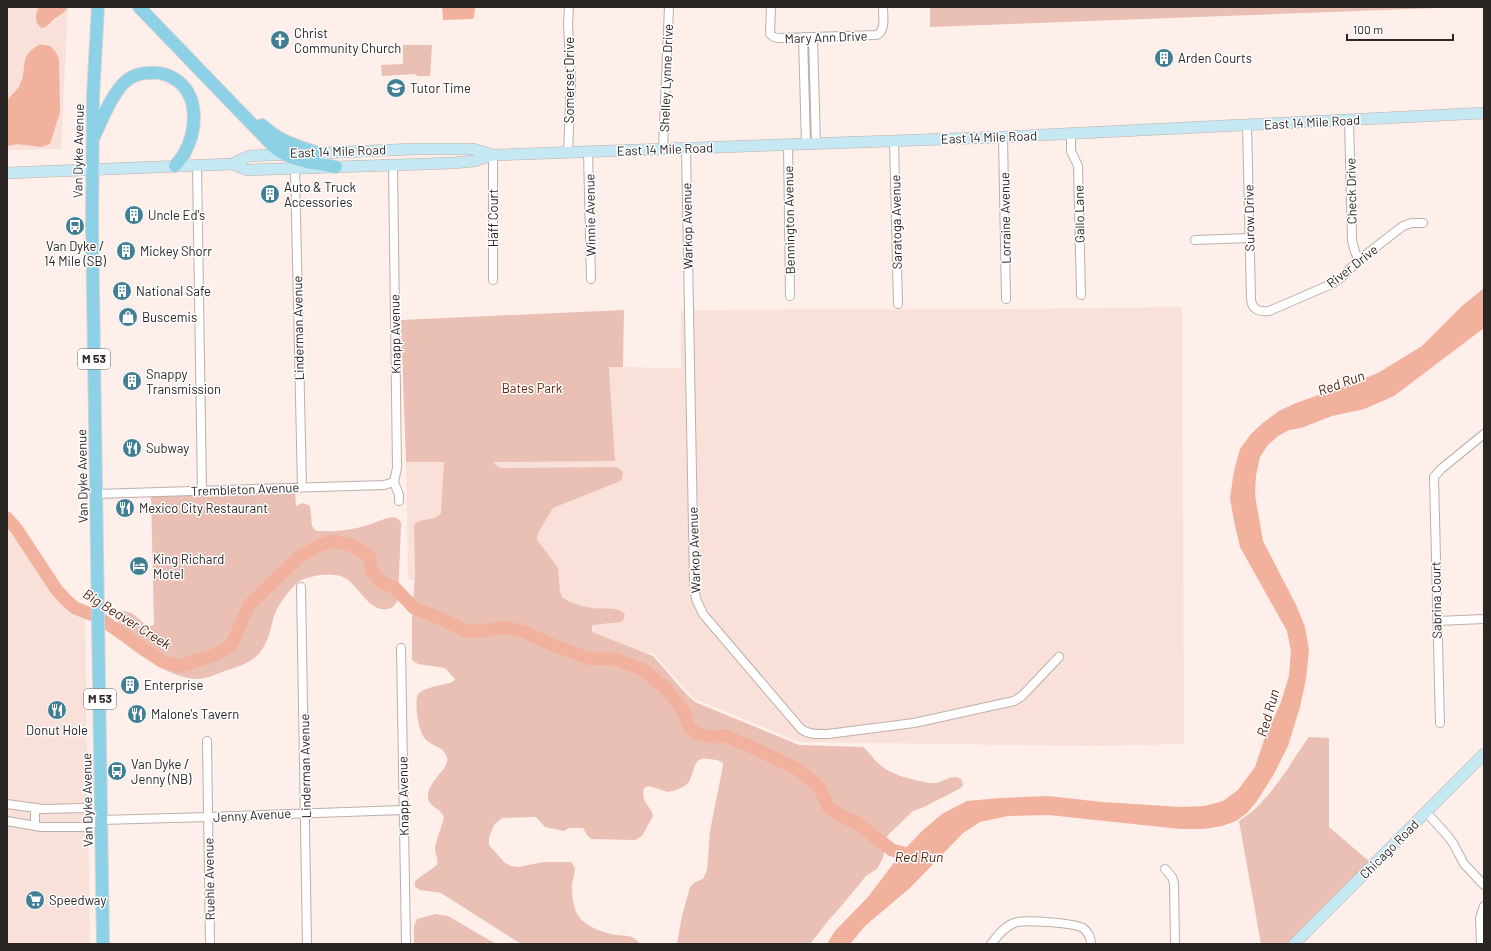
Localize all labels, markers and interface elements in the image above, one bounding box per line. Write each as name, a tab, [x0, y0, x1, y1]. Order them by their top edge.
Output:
scale bar	[1347, 16, 1453, 42]
text: 100 m	[1353, 22, 1383, 36]
street label: Shelley Lynne Drive	[656, 23, 676, 132]
place label: Christ Community Church	[294, 25, 401, 56]
street label: Mary Ann Drive	[784, 28, 868, 46]
church icon: Christ Community Church	[269, 29, 291, 51]
street label: Somerset Drive	[561, 37, 577, 123]
building icon: Arden Courts	[1153, 47, 1175, 69]
place label: Arden Courts	[1178, 50, 1252, 66]
school or university icon: Tutor Time	[385, 77, 407, 99]
place label: Tutor Time	[410, 80, 471, 96]
street label: Van Dyke Avenue	[69, 104, 87, 198]
street label: East 14 Mile Road	[1264, 111, 1360, 133]
street label: East 14 Mile Road	[941, 127, 1037, 147]
street label: East 14 Mile Road	[617, 139, 713, 159]
street label: East 14 Mile Road	[290, 141, 386, 161]
street label: Check Drive	[1342, 158, 1360, 224]
street label: Bennington Avenue	[780, 165, 798, 275]
street label: Lorraine Avenue	[996, 172, 1014, 264]
street label: Winnie Avenue	[581, 173, 599, 257]
street label: Saratoga Avenue	[887, 174, 905, 269]
place label: Auto & Truck Accessories	[284, 179, 356, 210]
street label: Warkop Avenue	[678, 182, 696, 269]
building icon: Auto & Truck Accessories	[259, 183, 281, 205]
street label: Surow Drive	[1240, 184, 1258, 252]
street label: Gallo Lane	[1070, 185, 1088, 243]
street label: Haff Court	[485, 189, 501, 247]
building icon: Uncle Ed's	[123, 204, 145, 226]
place label: Uncle Ed's	[148, 207, 205, 223]
bus stop icon: Van Dyke / 14 Mile (SB)	[64, 215, 86, 237]
place label: Van Dyke / 14 Mile (SB)	[44, 238, 107, 269]
building icon: Mickey Shorr	[115, 240, 137, 262]
street label: River Drive	[1323, 241, 1381, 291]
place label: Mickey Shorr	[140, 243, 212, 259]
street label: Linderman Avenue	[289, 275, 307, 380]
building icon: National Safe	[111, 280, 133, 302]
place label: National Safe	[136, 283, 211, 299]
street label: Knapp Avenue	[386, 294, 404, 374]
shop icon: Buscemis	[117, 306, 139, 328]
place label: Buscemis	[142, 309, 197, 325]
road number: M 53	[78, 349, 110, 369]
place label: Snappy Transmission	[146, 366, 221, 397]
water label: Red Run	[1315, 366, 1367, 399]
building icon: Snappy Transmission	[121, 370, 143, 392]
park label: Bates Park	[502, 380, 563, 396]
street label: Van Dyke Avenue	[73, 429, 91, 523]
restaurant icon: Subway	[121, 437, 143, 459]
place label: Subway	[146, 440, 189, 456]
street label: Trembleton Avenue	[190, 479, 300, 499]
restaurant icon: Mexico City Restaurant	[114, 497, 136, 519]
place label: Mexico City Restaurant	[139, 500, 268, 516]
street label: Warkop Avenue	[684, 506, 704, 594]
place label: King Richard Motel	[153, 551, 224, 582]
hotel icon: King Richard Motel	[128, 555, 150, 577]
street label: Sabrina Court	[1427, 561, 1445, 639]
water label: Big Beaver Creek	[80, 585, 175, 653]
building icon: Enterprise	[119, 674, 141, 696]
place label: Enterprise	[144, 677, 204, 693]
water label: Red Run	[1253, 687, 1282, 739]
road number: M 53	[84, 689, 116, 709]
restaurant icon: Donut Hole	[46, 699, 68, 721]
restaurant icon: Malone's Tavern	[126, 703, 148, 725]
place label: Malone's Tavern	[151, 706, 239, 722]
street label: Linderman Avenue	[296, 713, 314, 818]
place label: Donut Hole	[26, 722, 88, 738]
street label: Van Dyke Avenue	[78, 753, 96, 847]
place label: Van Dyke / Jenny (NB)	[131, 756, 192, 787]
street label: Knapp Avenue	[394, 756, 412, 836]
bus stop icon: Van Dyke / Jenny (NB)	[106, 760, 128, 782]
street label: Jenny Avenue	[213, 805, 292, 825]
street label: Chicago Road	[1356, 816, 1422, 882]
street label: Ruehle Avenue	[200, 837, 218, 920]
water label: Red Run	[895, 848, 943, 865]
supermarket icon: Speedway	[24, 889, 46, 911]
place label: Speedway	[49, 892, 106, 908]

